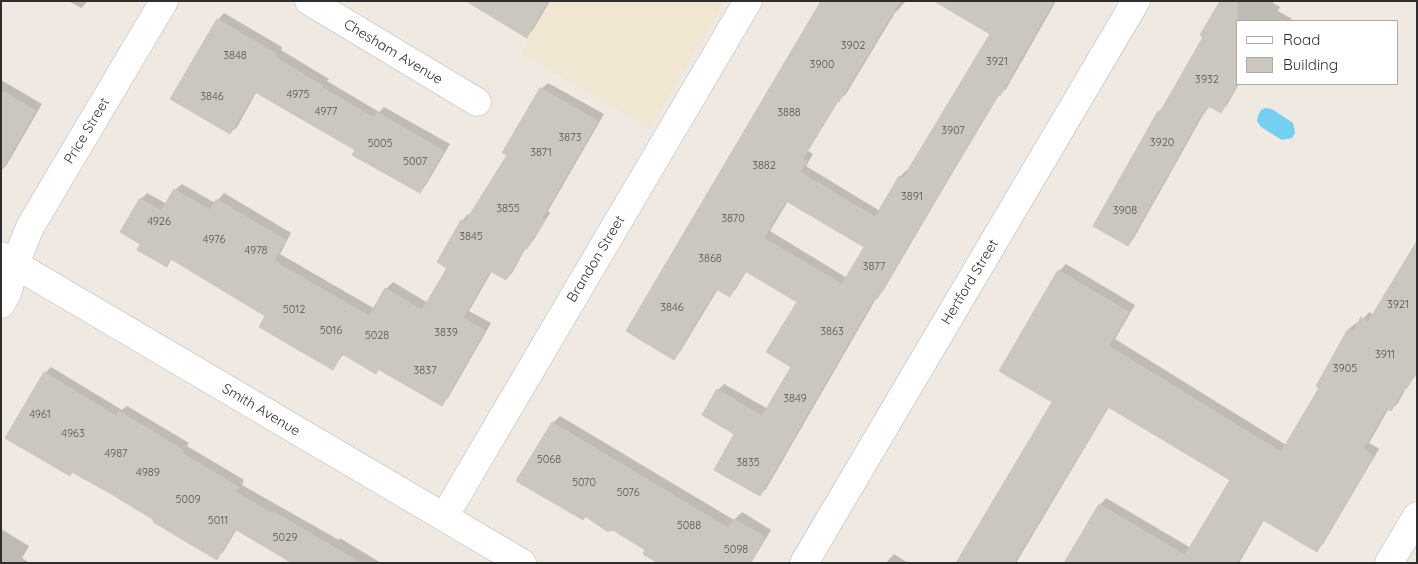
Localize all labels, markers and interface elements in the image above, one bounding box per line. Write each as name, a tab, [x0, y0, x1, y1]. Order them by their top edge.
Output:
street label: Chesham Avenue	[340, 16, 446, 88]
legend	[1236, 20, 1398, 85]
text: Road	[1283, 30, 1320, 49]
house number: 3902	[841, 39, 865, 53]
house number: 3848	[223, 49, 247, 63]
house number: 3921	[986, 55, 1008, 69]
text: Building	[1283, 55, 1338, 74]
house number: 3900	[810, 58, 834, 72]
house number: 3932	[1195, 73, 1219, 87]
house number: 4975	[286, 88, 310, 102]
house number: 3846	[200, 90, 224, 104]
street label: Price Street	[61, 95, 113, 167]
house number: 4977	[315, 105, 337, 119]
house number: 3888	[777, 106, 801, 120]
house number: 3907	[941, 124, 965, 138]
house number: 3873	[559, 131, 581, 145]
house number: 3920	[1150, 136, 1174, 150]
house number: 5005	[367, 137, 393, 151]
house number: 3871	[530, 146, 552, 160]
house number: 5007	[403, 155, 427, 169]
house number: 3882	[752, 159, 776, 173]
house number: 3891	[901, 190, 923, 204]
house number: 3855	[496, 202, 520, 216]
house number: 3908	[1113, 204, 1137, 218]
house number: 3870	[721, 212, 745, 226]
street label: Brandon Street	[564, 213, 628, 305]
house number: 4926	[147, 215, 171, 229]
house number: 3845	[459, 230, 483, 244]
house number: 4976	[203, 233, 225, 247]
street label: Hertford Street	[938, 236, 1002, 328]
house number: 4978	[245, 244, 267, 258]
house number: 3868	[698, 252, 722, 266]
house number: 3877	[863, 260, 885, 274]
house number: 3921	[1387, 298, 1409, 312]
house number: 3846	[660, 301, 684, 315]
house number: 5012	[283, 303, 305, 317]
house number: 5016	[320, 324, 342, 338]
house number: 3863	[820, 325, 844, 339]
house number: 3839	[434, 326, 458, 340]
house number: 5028	[365, 329, 389, 343]
house number: 3911	[1375, 348, 1395, 362]
house number: 3905	[1333, 362, 1357, 376]
house number: 3837	[413, 364, 437, 378]
street label: Smith Avenue	[219, 380, 303, 440]
house number: 3849	[783, 392, 807, 406]
house number: 4961	[29, 408, 51, 422]
house number: 4963	[61, 427, 85, 441]
house number: 4987	[105, 447, 127, 461]
house number: 5068	[537, 453, 561, 467]
house number: 3835	[736, 456, 760, 470]
house number: 4989	[136, 466, 160, 480]
house number: 5070	[572, 476, 596, 490]
house number: 5076	[616, 486, 640, 500]
house number: 5009	[175, 493, 201, 507]
house number: 5011	[208, 514, 228, 528]
house number: 5088	[677, 519, 701, 533]
house number: 5029	[273, 531, 297, 545]
house number: 5098	[724, 543, 748, 557]

